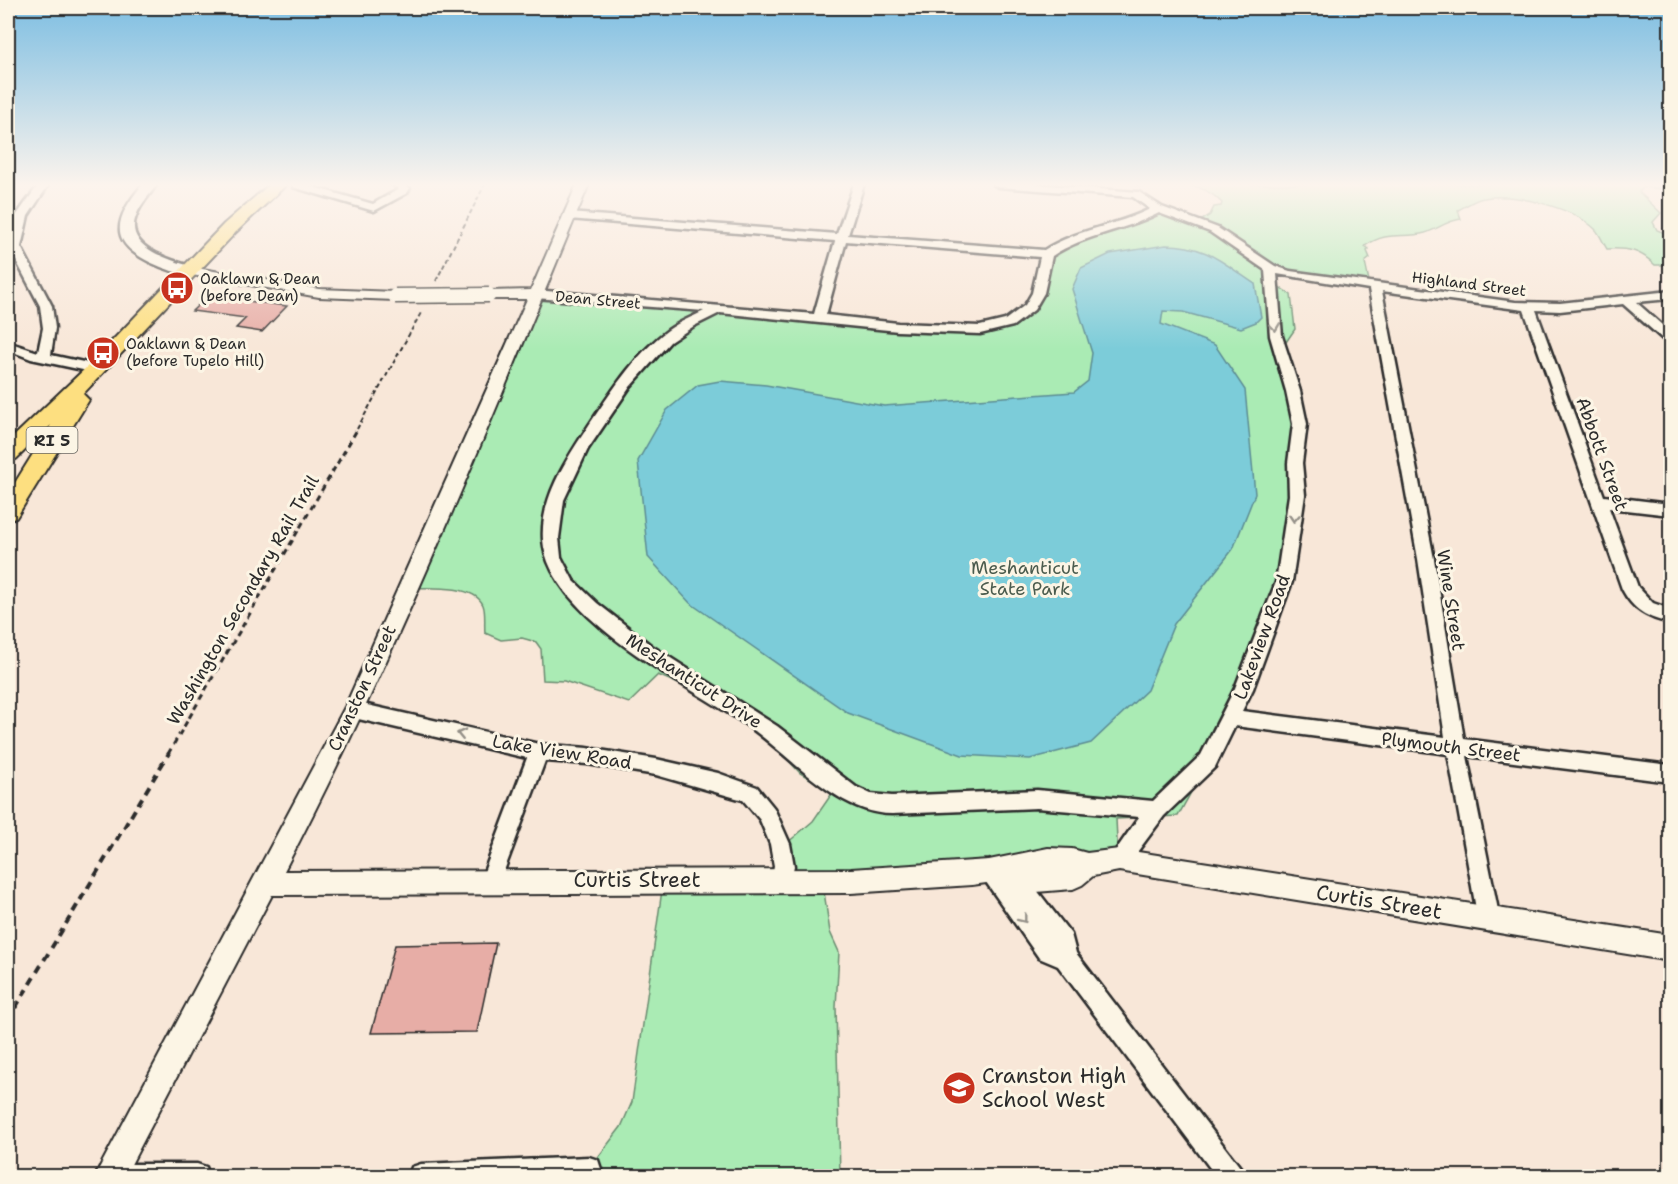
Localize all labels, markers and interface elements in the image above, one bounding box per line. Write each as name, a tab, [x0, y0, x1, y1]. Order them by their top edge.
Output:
street label: Highland Street	[1411, 267, 1527, 301]
place label: Oaklawn & Dean (before Dean)	[200, 269, 320, 306]
bus stop icon: Oaklawn & Dean (before Dean)	[159, 270, 195, 306]
street label: Dean Street	[554, 286, 642, 314]
one-way arrow	[1269, 323, 1281, 332]
place label: Oaklawn & Dean (before Tupelo Hill)	[126, 334, 264, 371]
bus stop icon: Oaklawn & Dean (before Tupelo Hill)	[85, 335, 121, 371]
street label: Abbott Street	[1570, 394, 1634, 514]
road number: RI 5	[26, 427, 78, 453]
street label: Washington Secondary Rail Trail	[161, 470, 325, 729]
one-way arrow	[1287, 514, 1300, 523]
street label: Wine Street	[1431, 548, 1471, 653]
park label: Meshanticut State Park	[971, 556, 1079, 601]
street label: Lakeview Road	[1228, 571, 1296, 703]
street label: Cranston Street	[322, 621, 402, 755]
street label: Meshanticut Drive	[621, 628, 767, 734]
street label: Plymouth Street	[1380, 727, 1522, 767]
one-way arrow	[456, 728, 466, 741]
street label: Lake View Road	[491, 729, 633, 775]
street label: Curtis Street	[573, 866, 701, 894]
street label: Curtis Street	[1314, 878, 1444, 926]
one-way arrow	[1016, 912, 1027, 923]
place label: Cranston High School West	[982, 1062, 1126, 1114]
school or university icon: Cranston High School West	[941, 1070, 977, 1106]

